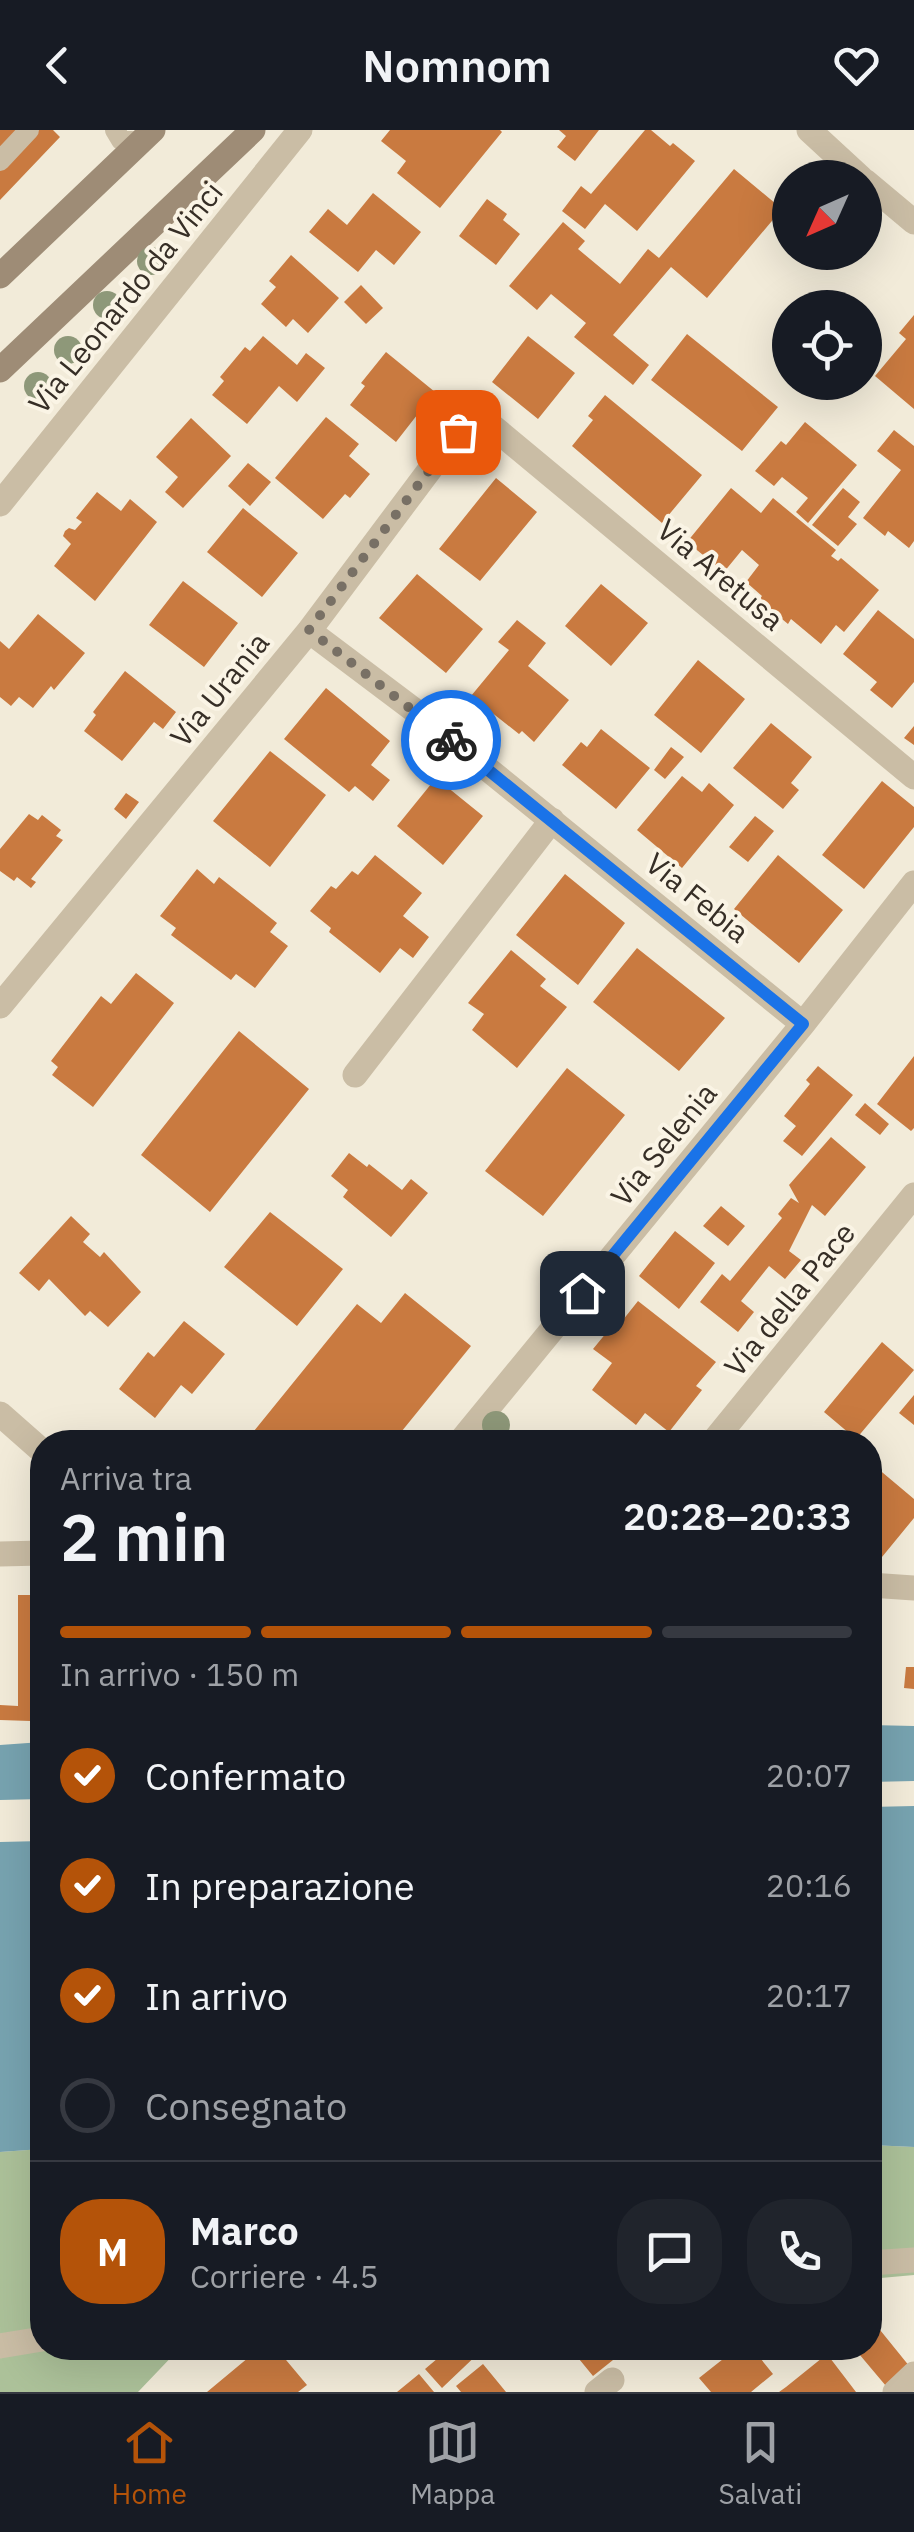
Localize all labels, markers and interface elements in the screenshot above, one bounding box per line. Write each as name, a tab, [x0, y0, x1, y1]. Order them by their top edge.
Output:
text: Nomnom	[362, 36, 552, 94]
icon: back	[30, 38, 85, 93]
icon: heart	[829, 38, 884, 93]
north arrow	[772, 160, 882, 270]
map controls	[772, 160, 882, 400]
street label: Via Leonardo da Vinci	[19, 173, 231, 421]
button: locate	[772, 290, 882, 400]
pin	[416, 390, 501, 475]
icon: bag	[431, 405, 486, 460]
street label: Via Aretusa	[650, 510, 792, 638]
street label: Via Urania	[161, 624, 277, 754]
courier	[401, 690, 501, 790]
icon: bike	[424, 713, 479, 768]
street label: Via Febia	[638, 843, 758, 951]
street label: Via Selenia	[601, 1074, 725, 1214]
street label: Via della Pace	[715, 1214, 863, 1384]
pin	[540, 1251, 625, 1336]
icon: home	[555, 1266, 610, 1321]
text: Arriva tra	[60, 1457, 192, 1499]
text: 20:28–20:33	[623, 1491, 852, 1540]
text: 2 min	[60, 1494, 228, 1579]
text: In arrivo · 150 m	[60, 1653, 299, 1695]
icon: check	[60, 1748, 115, 1803]
text: Confermato	[145, 1751, 346, 1800]
text: 20:07	[766, 1754, 852, 1796]
icon: check	[60, 1858, 115, 1913]
text: In preparazione	[145, 1861, 415, 1910]
text: 20:16	[766, 1864, 852, 1906]
icon: check	[60, 1968, 115, 2023]
text: In arrivo	[145, 1971, 288, 2020]
text: 20:17	[766, 1974, 852, 2016]
text: Consegnato	[145, 2081, 347, 2130]
button: chat	[617, 2199, 722, 2304]
button: phone	[747, 2199, 852, 2304]
text: Marco	[190, 2206, 299, 2255]
text: M	[97, 2227, 128, 2276]
text: Corriere · 4.5	[190, 2255, 379, 2297]
tab: Home	[112, 2415, 187, 2512]
tab: Mappa	[410, 2415, 495, 2512]
tab: Salvati	[719, 2415, 802, 2512]

